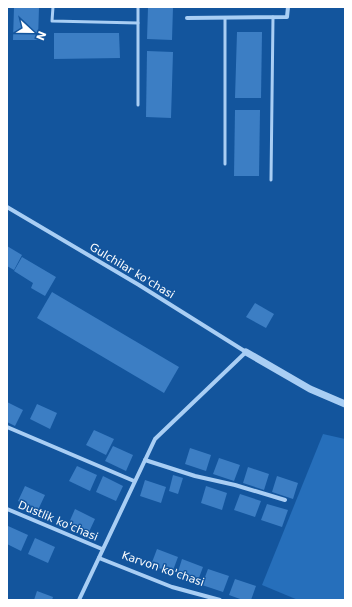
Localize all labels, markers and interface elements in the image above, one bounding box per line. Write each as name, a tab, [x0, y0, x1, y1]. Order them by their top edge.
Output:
north arrow	[12, 12, 52, 52]
text: N	[33, 29, 49, 42]
street label: Gulchilar ko'chasi	[87, 241, 177, 301]
street label: Dustlik ko'chasi	[16, 498, 100, 544]
street label: Karvon ko'chasi	[120, 549, 206, 589]

